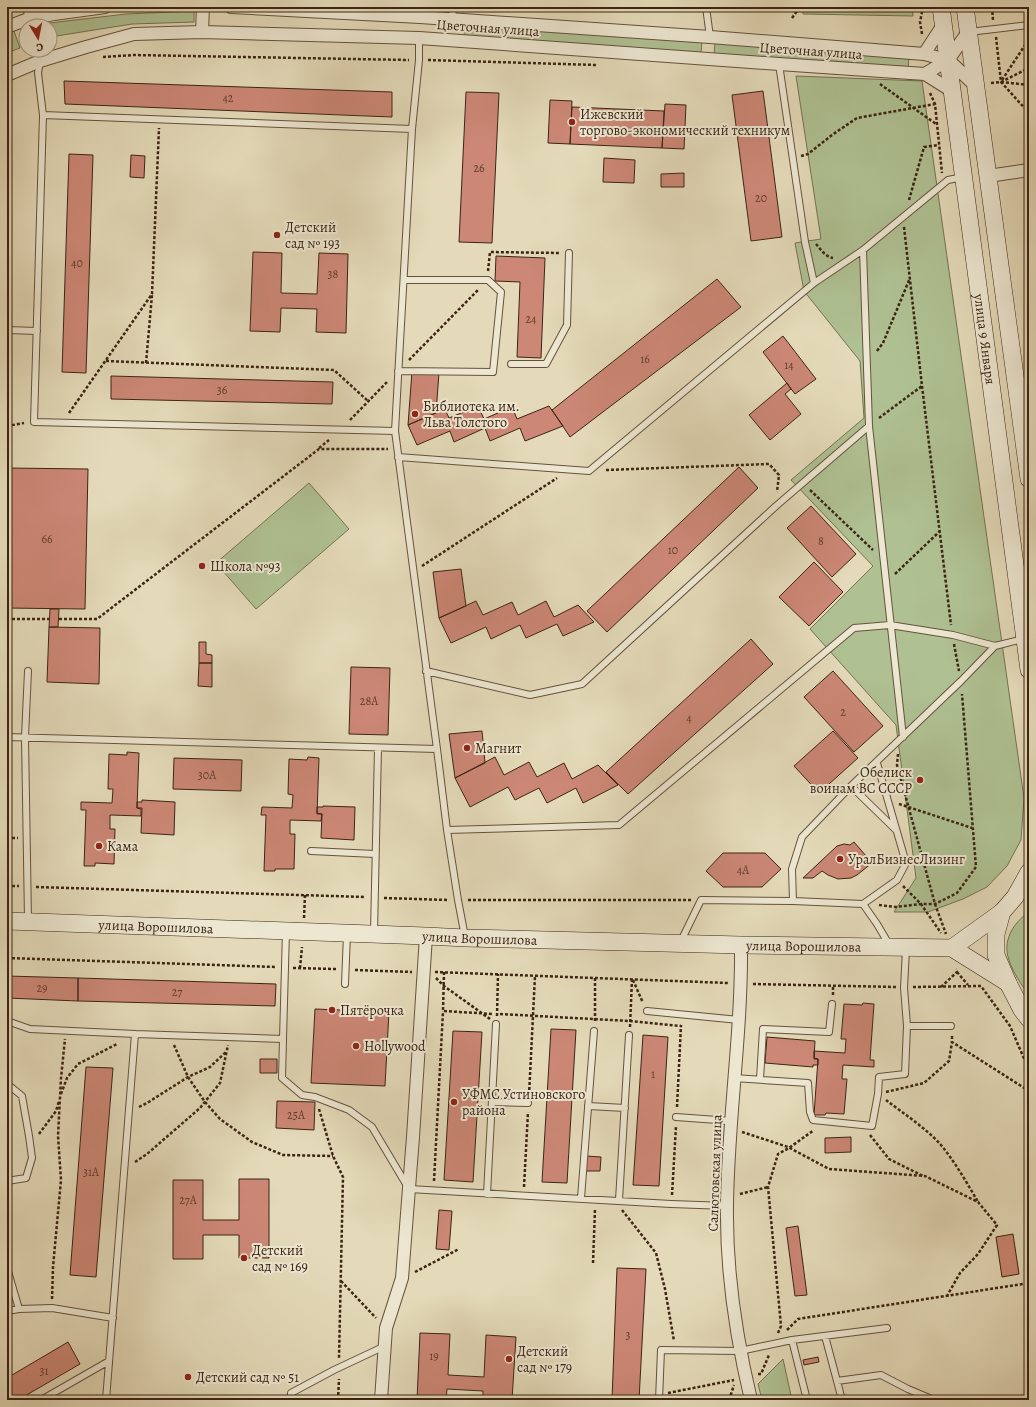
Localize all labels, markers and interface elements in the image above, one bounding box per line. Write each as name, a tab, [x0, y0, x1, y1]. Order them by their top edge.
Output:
street label: Цветочная улица	[436, 15, 541, 41]
north arrow	[18, 18, 58, 58]
street label: Цветочная улица	[759, 38, 864, 64]
text: С	[35, 39, 44, 55]
house number: 42	[222, 90, 234, 106]
place label: Ижевский торгово-экономический техникум	[580, 105, 790, 140]
marker: Ижевский торгово-экономический техникум	[567, 117, 577, 127]
house number: 26	[473, 160, 485, 176]
house number: 20	[755, 190, 767, 206]
place label: Детский сад № 193	[285, 218, 340, 253]
marker: Детский сад № 193	[272, 230, 282, 240]
house number: 40	[71, 255, 83, 271]
house number: 38	[328, 266, 339, 282]
street label: улица 9 Января	[970, 292, 1001, 386]
house number: 24	[525, 311, 537, 327]
house number: 16	[640, 351, 650, 367]
house number: 14	[784, 357, 794, 373]
house number: 36	[217, 382, 228, 398]
place label: Библиотека им. Льва Толстого	[423, 397, 520, 432]
marker: Библиотека им. Льва Толстого	[410, 409, 420, 419]
house number: 66	[41, 531, 53, 547]
house number: 8	[818, 533, 824, 549]
house number: 10	[668, 542, 678, 558]
place label: Школа №93	[210, 557, 281, 576]
marker: Школа №93	[197, 561, 207, 571]
house number: 28А	[360, 693, 379, 709]
house number: 2	[840, 704, 846, 720]
house number: 4	[686, 710, 692, 726]
place label: Магнит	[475, 739, 522, 758]
marker: Магнит	[462, 743, 472, 753]
place label: Обелиск воинам ВС СССР	[810, 763, 912, 798]
house number: 30А	[198, 767, 217, 783]
marker: Обелиск воинам ВС СССР	[915, 775, 925, 785]
place label: Кама	[107, 837, 139, 856]
marker: Кама	[94, 841, 104, 851]
place label: УралБизнесЛизинг	[848, 850, 965, 869]
marker: УралБизнесЛизинг	[835, 854, 845, 864]
house number: 4А	[737, 862, 750, 878]
street label: улица Ворошилова	[97, 915, 214, 938]
street label: улица Ворошилова	[421, 926, 538, 949]
street label: улица Ворошилова	[745, 936, 862, 956]
house number: 29	[36, 980, 48, 996]
house number: 27	[172, 984, 183, 1000]
place label: Пятёрочка	[340, 1001, 404, 1020]
marker: Пятёрочка	[327, 1005, 337, 1015]
place label: Hollywood	[364, 1037, 426, 1056]
marker: Hollywood	[351, 1041, 361, 1051]
house number: 1	[651, 1066, 655, 1082]
place label: УФМС Устиновского района	[462, 1085, 585, 1120]
marker: УФМС Устиновского района	[449, 1097, 459, 1107]
house number: 25А	[287, 1107, 306, 1123]
street label: Салютовская улица	[703, 1114, 727, 1232]
house number: 31А	[83, 1164, 100, 1180]
house number: 27А	[179, 1192, 198, 1208]
place label: Детский сад № 169	[252, 1241, 308, 1276]
marker: Детский сад № 169	[239, 1253, 249, 1263]
house number: 3	[626, 1327, 631, 1343]
place label: Детский сад № 179	[517, 1342, 572, 1377]
house number: 19	[429, 1348, 439, 1364]
marker: Детский сад № 179	[504, 1354, 514, 1364]
house number: 31	[39, 1363, 49, 1379]
place label: Детский сад № 51	[196, 1368, 299, 1387]
marker: Детский сад № 51	[183, 1372, 193, 1382]

